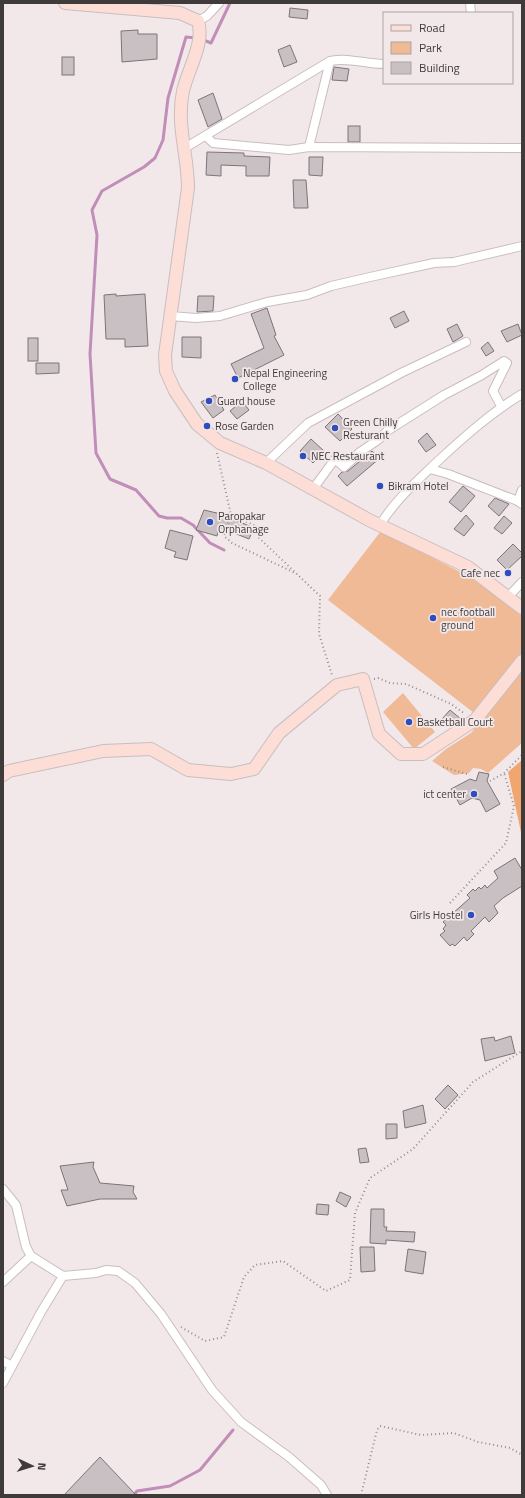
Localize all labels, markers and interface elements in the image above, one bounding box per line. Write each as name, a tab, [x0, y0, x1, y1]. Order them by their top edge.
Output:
legend	[383, 12, 513, 84]
text: Road	[419, 18, 445, 37]
text: Park	[419, 38, 442, 57]
text: Building	[419, 58, 460, 77]
place label: Nepal Engineering College	[243, 365, 327, 394]
marker: Nepal Engineering College	[230, 374, 240, 384]
place label: Guard house	[217, 393, 276, 409]
marker: Guard house	[204, 396, 214, 406]
place label: Green Chilly Resturant	[343, 414, 398, 443]
place label: Rose Garden	[215, 418, 274, 434]
marker: Rose Garden	[202, 421, 212, 431]
marker: Green Chilly Resturant	[330, 423, 340, 433]
place label: NEC Restaurant	[311, 448, 385, 464]
marker: NEC Restaurant	[298, 451, 308, 461]
place label: Bikram Hotel	[388, 478, 448, 494]
marker: Bikram Hotel	[375, 481, 385, 491]
place label: Paropakar Orphanage	[218, 508, 269, 537]
marker: Paropakar Orphanage	[205, 517, 215, 527]
place label: Cafe nec	[461, 565, 500, 581]
marker: Cafe nec	[503, 568, 513, 578]
place label: nec football ground	[441, 604, 495, 633]
marker: nec football ground	[428, 613, 438, 623]
place label: Basketball Court	[417, 714, 493, 730]
marker: Basketball Court	[404, 717, 414, 727]
place label: ict center	[423, 786, 466, 802]
marker: ict center	[469, 789, 479, 799]
place label: Girls Hostel	[410, 907, 463, 923]
marker: Girls Hostel	[466, 910, 476, 920]
north arrow	[12, 1446, 52, 1486]
text: N	[34, 1462, 50, 1471]

